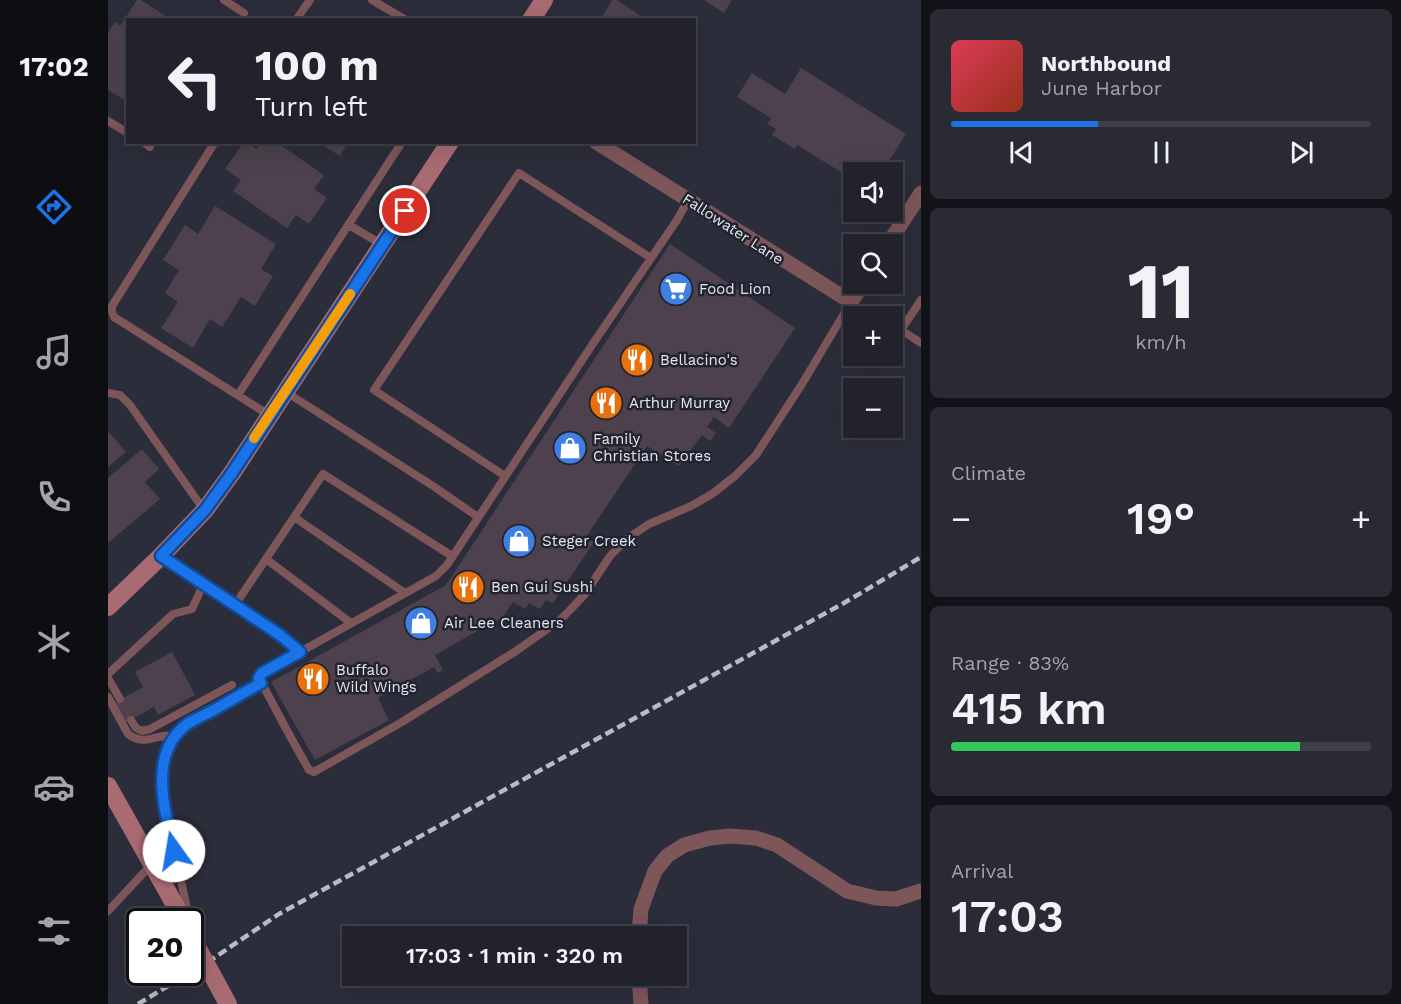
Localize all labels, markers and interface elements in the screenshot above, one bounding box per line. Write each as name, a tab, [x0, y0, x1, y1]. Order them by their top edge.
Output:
text: 100 m	[255, 41, 379, 90]
icon: left	[156, 42, 234, 120]
text: 17:02	[19, 51, 89, 83]
text: Northbound	[1041, 51, 1171, 76]
text: June Harbor	[1041, 76, 1162, 100]
text: Turn left	[255, 91, 367, 123]
icon: previous	[1005, 136, 1038, 169]
icon: pause	[1145, 136, 1178, 169]
icon: next	[1285, 136, 1318, 169]
map controls	[843, 162, 903, 438]
button: sound	[843, 162, 903, 222]
pin	[379, 185, 430, 236]
icon: directions	[33, 186, 75, 228]
street label: Fallowater Lane	[679, 190, 787, 268]
icon: arrive	[388, 194, 421, 227]
button: search	[843, 234, 903, 294]
text: 11	[1127, 245, 1195, 337]
supermarket icon: Food Lion	[658, 271, 694, 307]
place label: Food Lion	[699, 280, 771, 298]
button: +	[843, 306, 903, 366]
text: km/h	[1135, 330, 1187, 354]
icon: music	[33, 331, 75, 373]
restaurant icon: Bellacino's	[619, 342, 655, 378]
place label: Bellacino's	[660, 351, 738, 369]
button: −	[843, 378, 903, 438]
restaurant icon: Arthur Murray	[588, 385, 624, 421]
place label: Arthur Murray	[629, 394, 730, 412]
shop icon: Family Christian Stores	[552, 430, 588, 466]
place label: Family Christian Stores	[593, 430, 711, 465]
text: Climate	[951, 461, 1026, 485]
icon: phone	[33, 476, 75, 518]
text: 19°	[1127, 492, 1195, 545]
text: −	[951, 499, 971, 538]
text: +	[1351, 499, 1371, 538]
shop icon: Steger Creek	[501, 523, 537, 559]
place label: Steger Creek	[542, 532, 637, 550]
restaurant icon: Ben Gui Sushi	[450, 569, 486, 605]
place label: Ben Gui Sushi	[491, 578, 593, 596]
shop icon: Air Lee Cleaners	[403, 605, 439, 641]
place label: Air Lee Cleaners	[444, 614, 564, 632]
icon: climate	[33, 621, 75, 663]
text: Range · 83%	[951, 651, 1069, 675]
restaurant icon: Buffalo Wild Wings	[295, 661, 331, 697]
place label: Buffalo Wild Wings	[336, 661, 417, 696]
text: 415 km	[951, 682, 1107, 735]
icon: car	[33, 766, 75, 808]
position arrow	[142, 819, 206, 883]
text: Arrival	[951, 859, 1013, 883]
text: 17:03	[951, 890, 1064, 943]
speed limit sign: 20	[126, 908, 204, 986]
icon: filters	[33, 910, 75, 952]
text: 17:03 · 1 min · 320 m	[406, 943, 623, 968]

